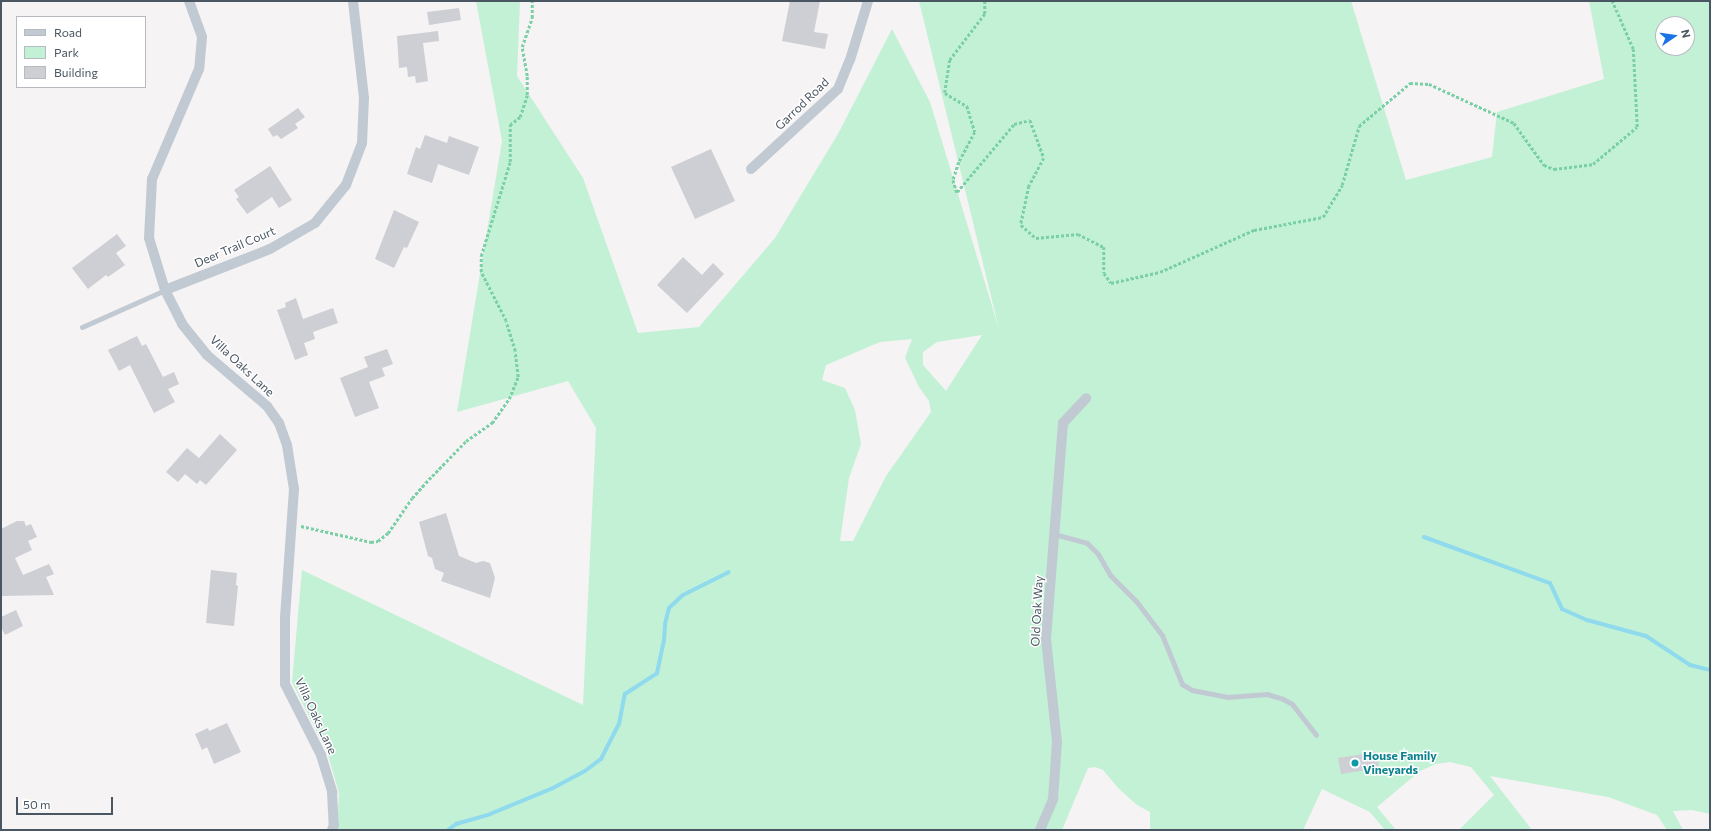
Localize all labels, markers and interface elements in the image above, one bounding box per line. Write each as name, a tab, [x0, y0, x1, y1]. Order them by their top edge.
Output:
legend	[16, 16, 146, 88]
north arrow	[1655, 16, 1695, 56]
text: Road	[54, 25, 82, 39]
text: N	[1679, 28, 1693, 39]
text: Park	[54, 45, 79, 59]
text: Building	[54, 65, 98, 79]
street label: Garrod Road	[772, 75, 832, 133]
street label: Deer Trail Court	[192, 223, 278, 271]
street label: Villa Oaks Lane	[207, 333, 277, 399]
street label: Old Oak Way	[1028, 575, 1046, 647]
street label: Villa Oaks Lane	[292, 675, 340, 757]
place label: House Family Vineyards	[1363, 749, 1437, 777]
marker: House Family Vineyards	[1350, 758, 1360, 768]
scale bar	[18, 789, 115, 815]
text: 50 m	[23, 797, 51, 811]

